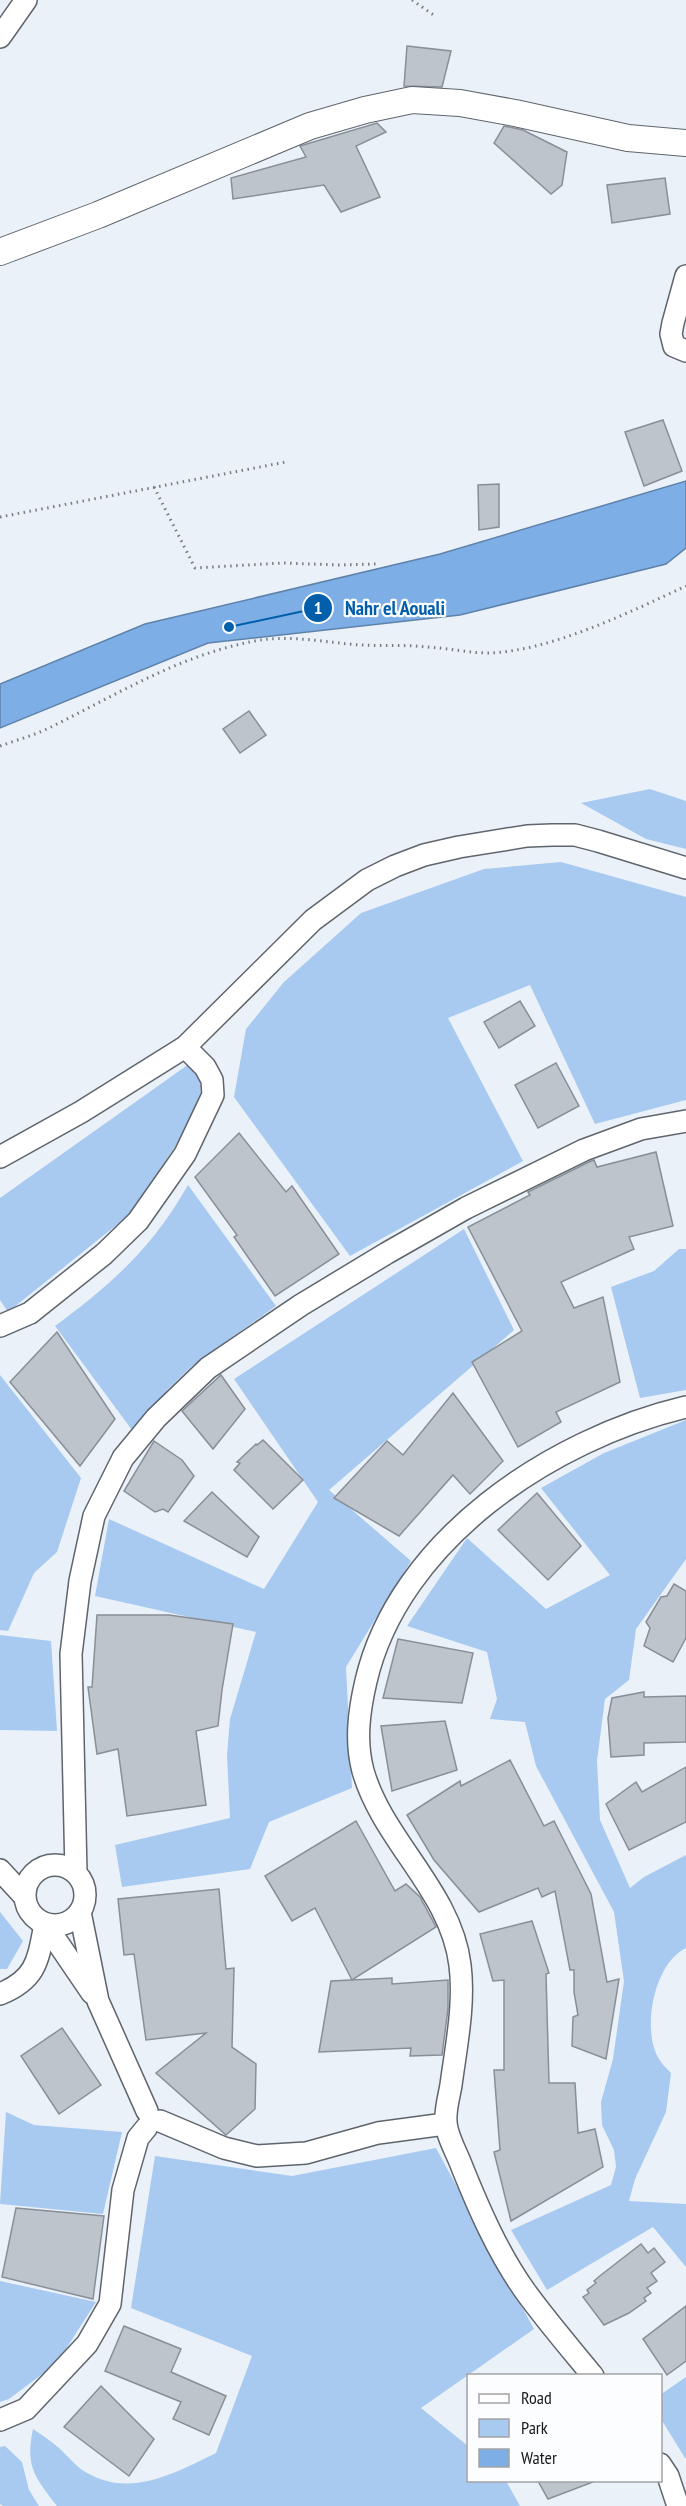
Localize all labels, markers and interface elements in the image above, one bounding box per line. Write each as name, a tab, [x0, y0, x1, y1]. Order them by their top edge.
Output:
callout: Nahr el Aouali	[303, 589, 458, 627]
text: Nahr el Aouali	[345, 595, 445, 621]
text: 1	[314, 596, 322, 619]
legend	[467, 2374, 662, 2482]
text: Road	[521, 2386, 552, 2409]
text: Park	[521, 2416, 548, 2439]
text: Water	[521, 2446, 557, 2469]

